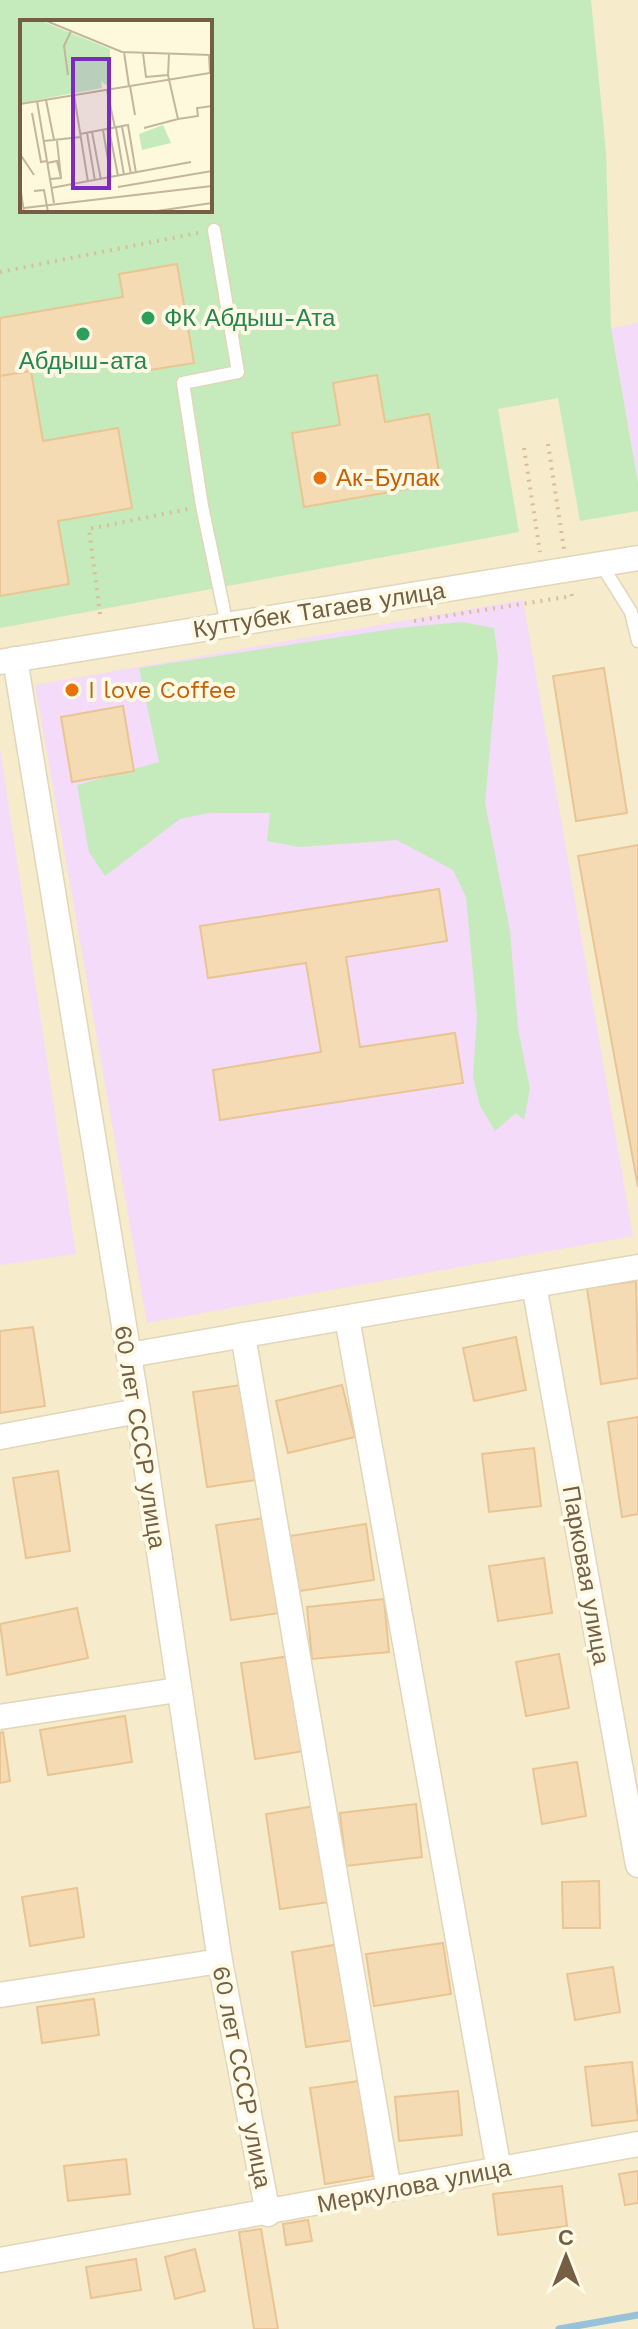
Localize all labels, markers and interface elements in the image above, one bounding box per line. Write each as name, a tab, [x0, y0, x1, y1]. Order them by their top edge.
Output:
inset map	[20, 20, 212, 212]
place label: ФК Абдыш-Ата	[164, 304, 336, 332]
marker: ФК Абдыш-Ата	[139, 309, 157, 327]
marker: Абдыш-ата	[74, 325, 92, 343]
place label: Абдыш-ата	[19, 347, 148, 375]
place label: Ак-Булак	[336, 464, 440, 492]
marker: Ак-Булак	[311, 469, 329, 487]
street label: Куттубек Тагаев улица	[191, 576, 448, 644]
place label: I love Coffee	[88, 676, 236, 704]
marker: I love Coffee	[63, 681, 81, 699]
street label: 60 лет СССР улица	[109, 1323, 172, 1551]
street label: Парковая улица	[556, 1483, 616, 1667]
street label: 60 лет СССР улица	[207, 1964, 277, 2191]
street label: Меркулова улица	[315, 2153, 514, 2219]
north arrow	[526, 2217, 606, 2297]
text: С	[558, 2225, 574, 2250]

